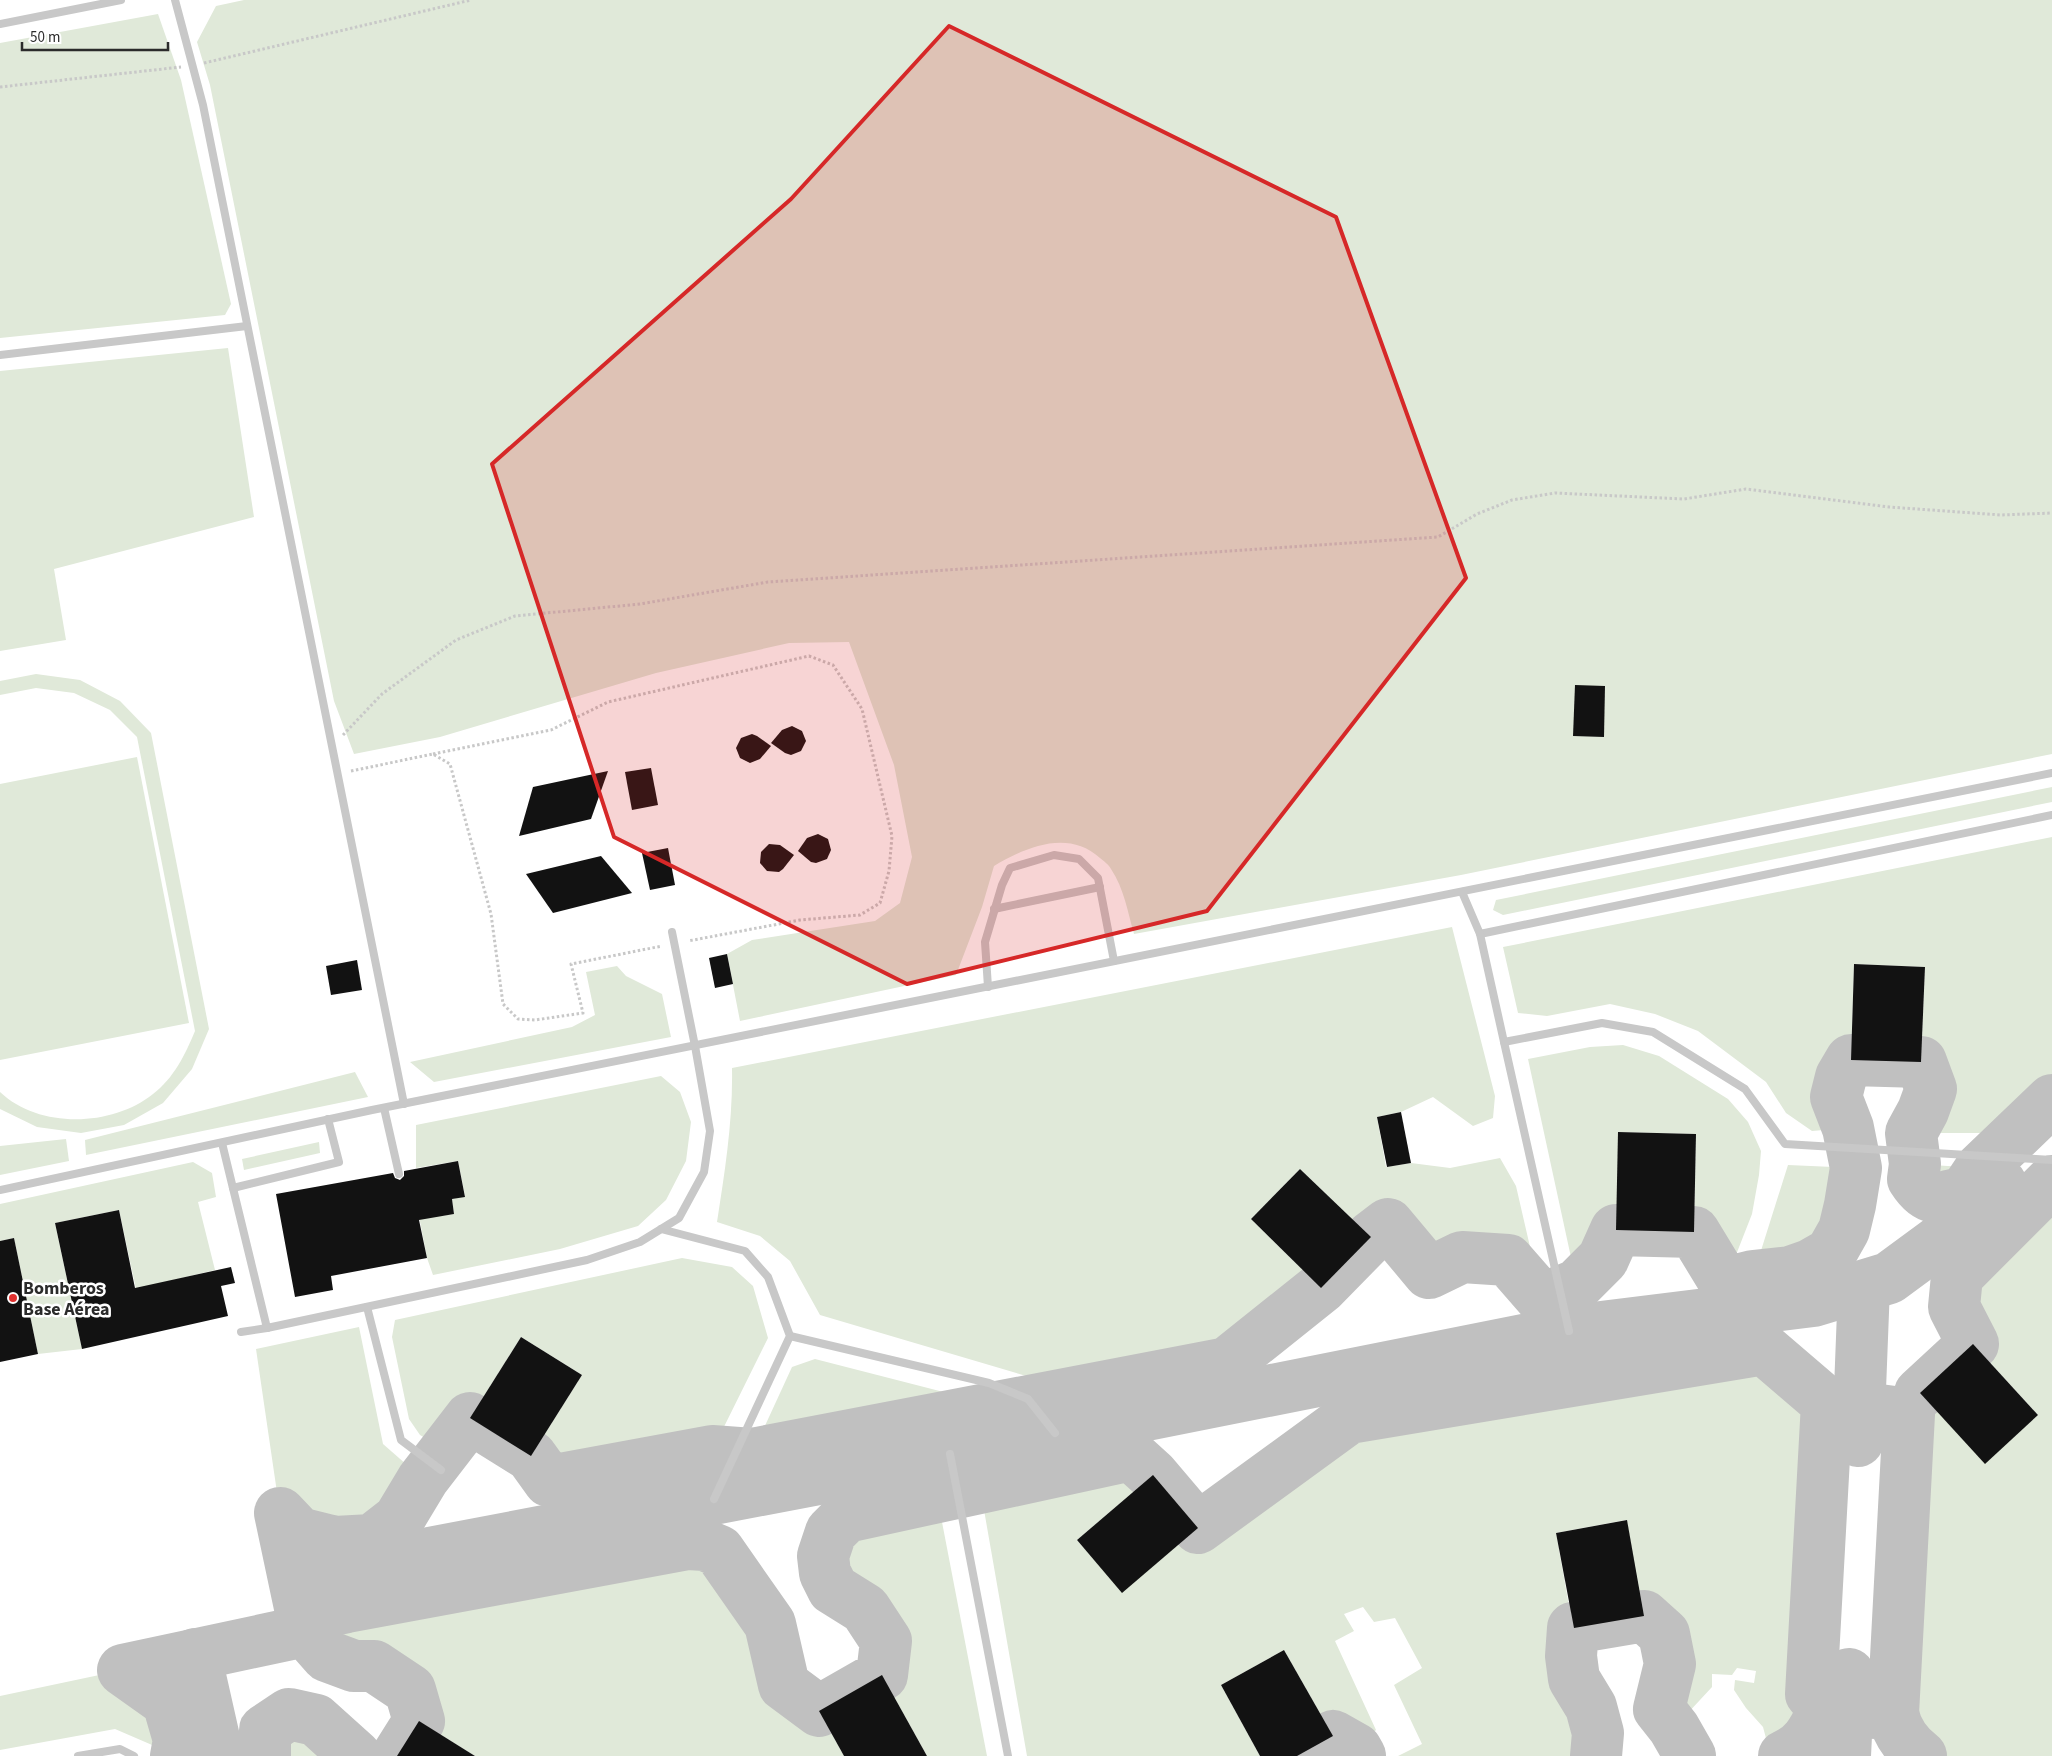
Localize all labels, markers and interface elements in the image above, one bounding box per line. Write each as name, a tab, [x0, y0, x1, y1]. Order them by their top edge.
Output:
scale bar	[22, 20, 169, 52]
text: 50 m	[30, 27, 60, 48]
place label: Bomberos Base Aérea	[23, 1276, 110, 1322]
marker: Bomberos Base Aérea	[7, 1292, 19, 1304]

